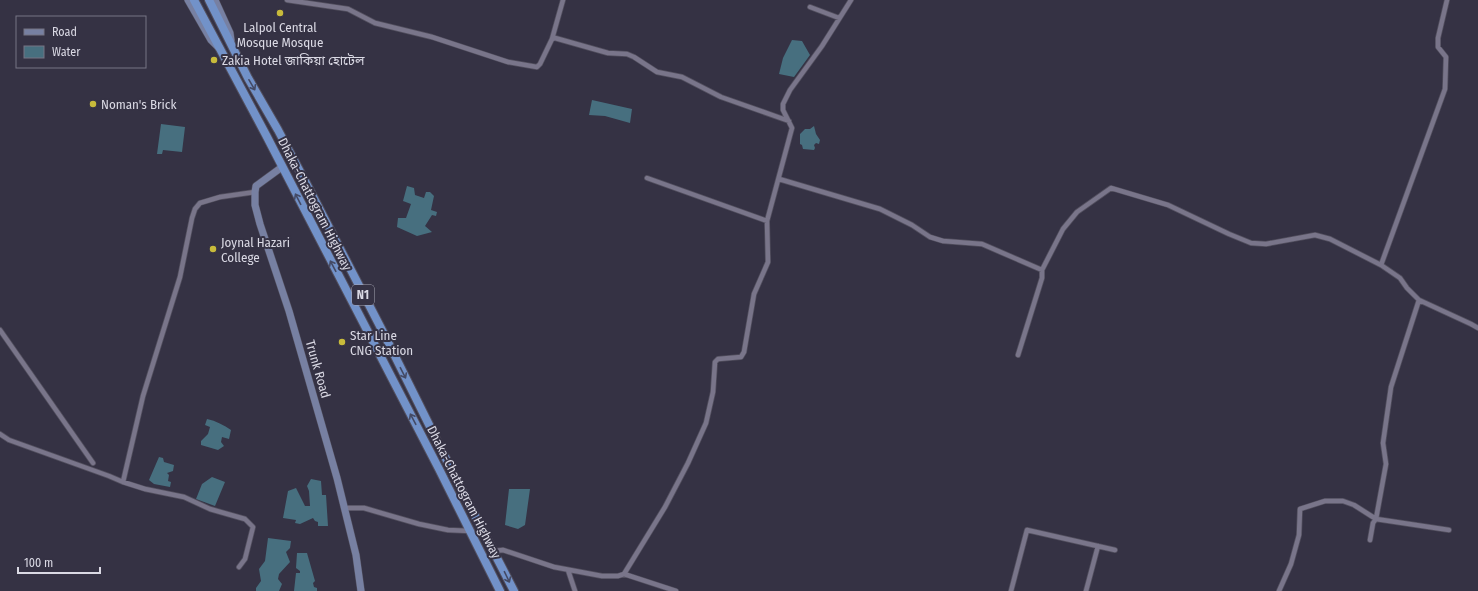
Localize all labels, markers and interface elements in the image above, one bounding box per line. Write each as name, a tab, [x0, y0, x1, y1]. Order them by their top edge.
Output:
marker: Lalpol Central Mosque Mosque	[275, 8, 285, 18]
legend	[16, 16, 146, 68]
place label: Lalpol Central Mosque Mosque	[237, 20, 323, 50]
text: Road	[52, 25, 77, 39]
text: Water	[52, 45, 81, 59]
place label: Zakia Hotel জাকিয়া হোটেল	[222, 53, 365, 68]
marker: Zakia Hotel জাকিয়া হোটেল	[209, 55, 219, 65]
one-way arrow	[249, 79, 257, 91]
place label: Noman's Brick	[101, 97, 177, 112]
marker: Noman's Brick	[88, 99, 98, 109]
street label: Dhaka-Chattogram Highway	[275, 135, 355, 273]
one-way arrow	[294, 193, 301, 205]
place label: Joynal Hazari College	[221, 235, 290, 265]
marker: Joynal Hazari College	[208, 244, 218, 254]
one-way arrow	[329, 261, 337, 273]
road number: N1	[352, 285, 374, 305]
place label: Star Line CNG Station	[350, 328, 413, 358]
marker: Star Line CNG Station	[337, 337, 347, 347]
street label: Trunk Road	[303, 338, 333, 400]
one-way arrow	[400, 367, 408, 379]
one-way arrow	[409, 413, 416, 425]
street label: Dhaka-Chattogram Highway	[424, 423, 504, 561]
scale bar	[18, 549, 100, 575]
text: 100 m	[24, 556, 53, 570]
one-way arrow	[504, 570, 511, 582]

